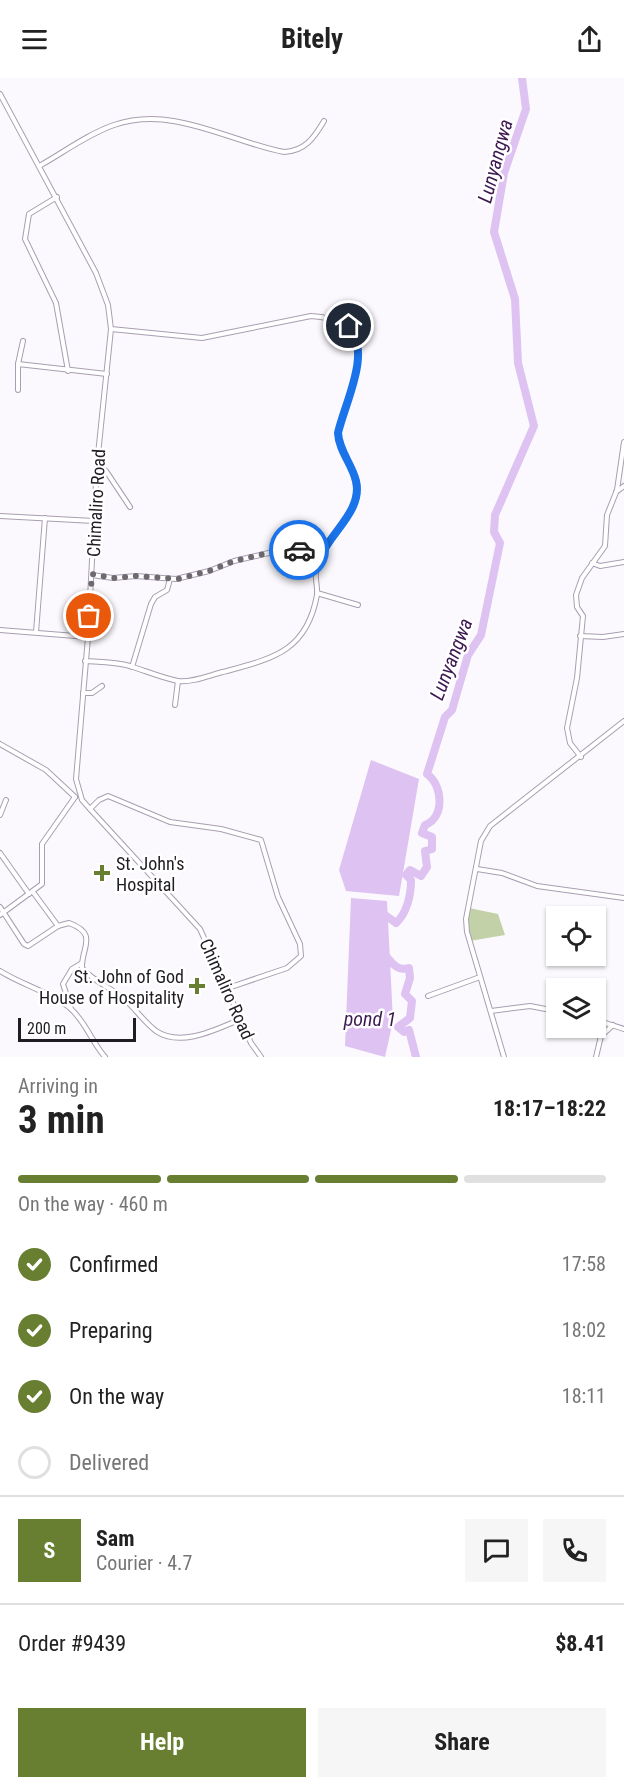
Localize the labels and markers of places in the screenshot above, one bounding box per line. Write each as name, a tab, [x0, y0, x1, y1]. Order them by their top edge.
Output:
pin	[323, 300, 374, 351]
pin	[63, 590, 114, 641]
place label: St. John's Hospital	[116, 853, 184, 895]
marker: St. John's Hospital	[93, 864, 111, 882]
place label: St. John of God House of Hospitality	[39, 966, 185, 1008]
marker: St. John of God House of Hospitality	[188, 977, 206, 995]

